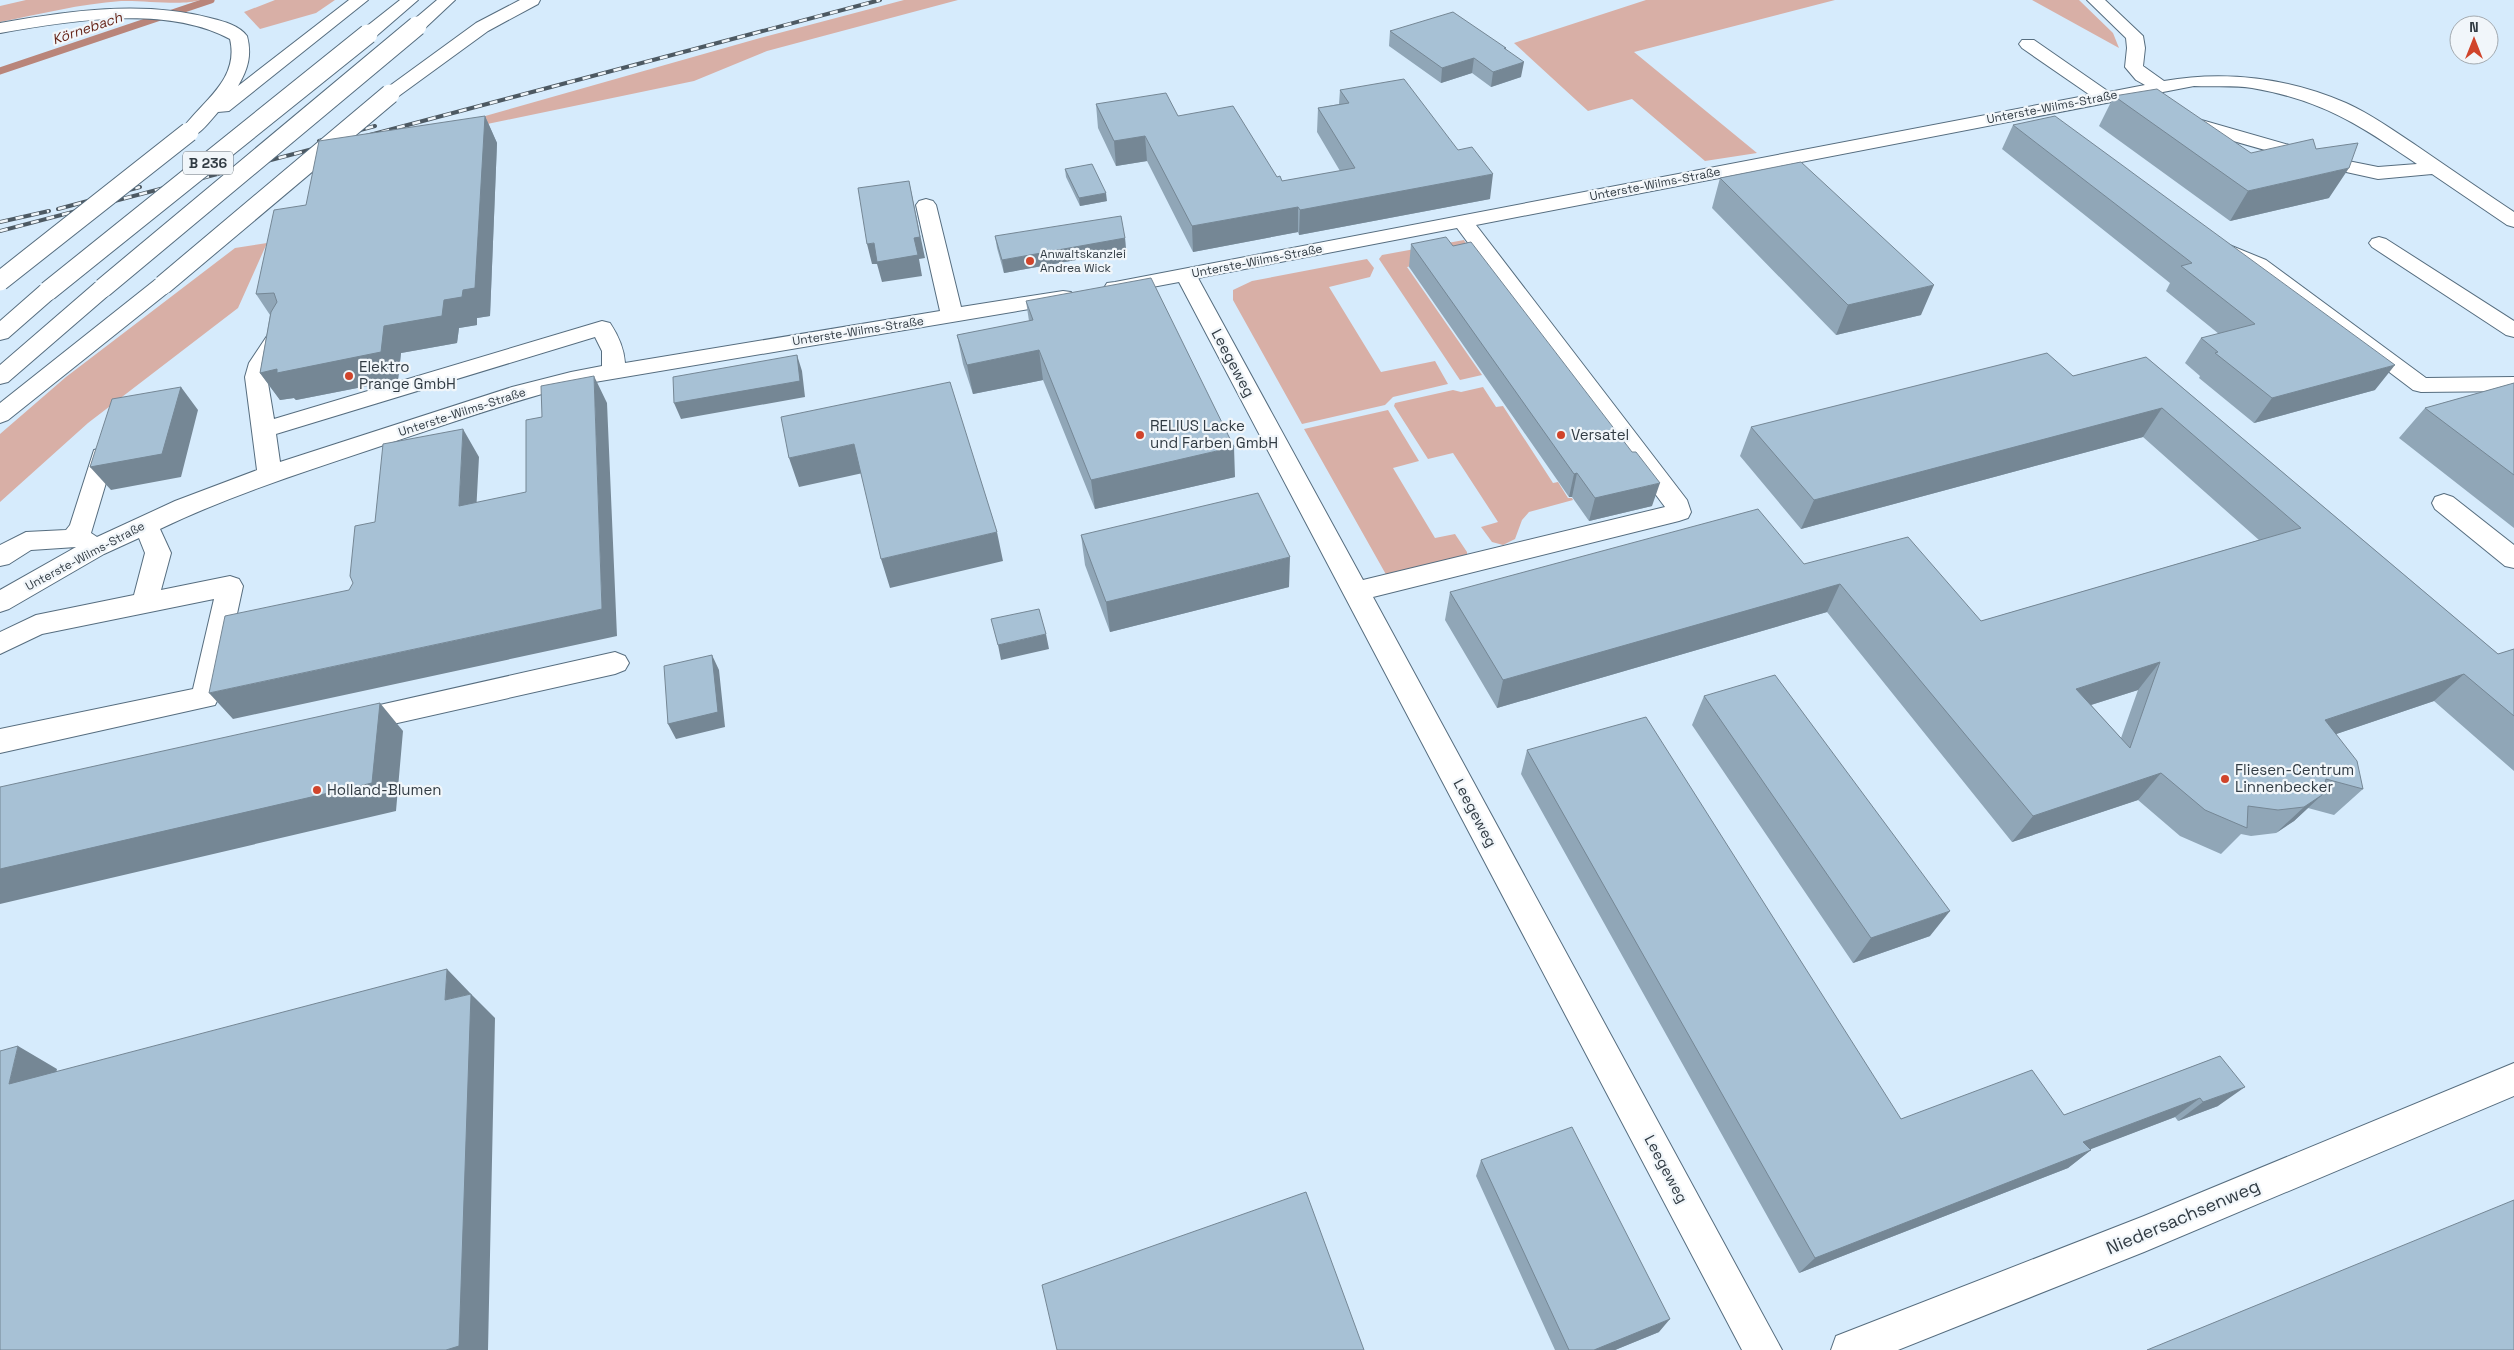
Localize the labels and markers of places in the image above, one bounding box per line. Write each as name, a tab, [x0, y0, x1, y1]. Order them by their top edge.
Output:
place label: Anwaltskanzlei Andrea Wick	[1040, 246, 1126, 276]
marker: Anwaltskanzlei Andrea Wick	[1024, 255, 1036, 267]
place label: Elektro Prange GmbH	[359, 357, 456, 393]
marker: Elektro Prange GmbH	[343, 370, 355, 382]
place label: RELIUS Lacke und Farben GmbH	[1150, 416, 1278, 452]
place label: Versatel	[1571, 425, 1629, 444]
marker: RELIUS Lacke und Farben GmbH	[1134, 429, 1146, 441]
marker: Versatel	[1555, 429, 1567, 441]
place label: Fliesen-Centrum Linnenbecker	[2235, 760, 2354, 796]
marker: Fliesen-Centrum Linnenbecker	[2219, 773, 2231, 785]
place label: Holland-Blumen	[327, 780, 442, 799]
marker: Holland-Blumen	[311, 784, 323, 796]

